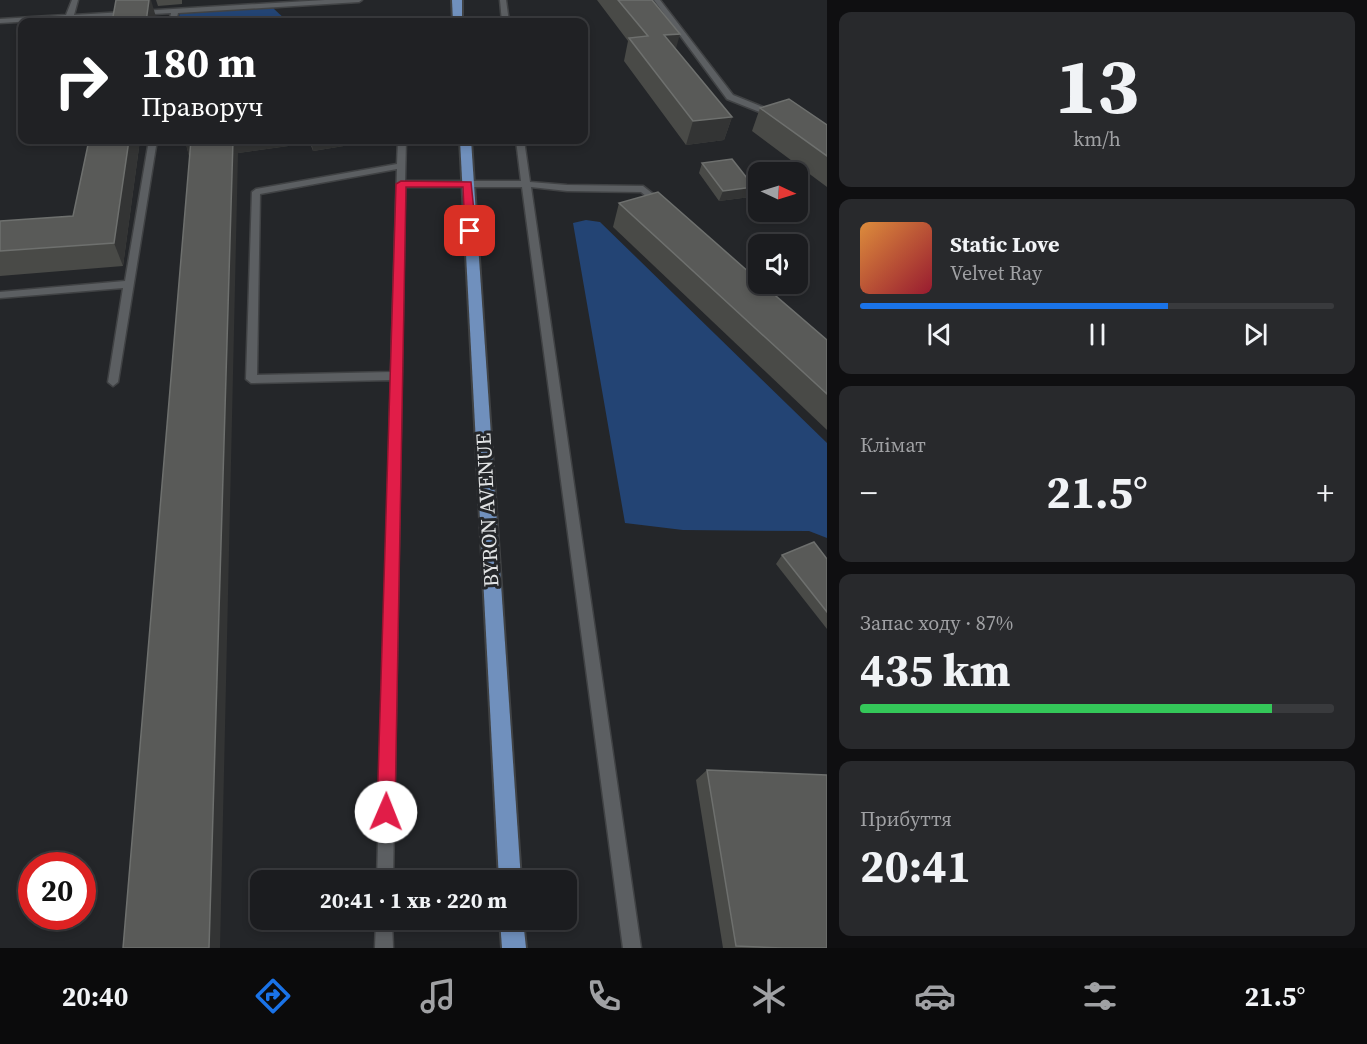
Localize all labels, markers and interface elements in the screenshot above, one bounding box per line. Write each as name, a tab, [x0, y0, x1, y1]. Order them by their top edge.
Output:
text: 13	[1055, 32, 1139, 139]
text: 180 m	[141, 33, 256, 91]
icon: right	[42, 42, 120, 120]
text: Праворуч	[141, 88, 264, 125]
text: km/h	[1073, 125, 1121, 153]
north arrow	[748, 162, 808, 222]
map controls	[748, 162, 808, 294]
pin	[444, 205, 495, 256]
icon: arrive	[453, 214, 486, 247]
text: Static Love	[950, 229, 1060, 259]
button: sound	[748, 234, 808, 294]
text: Velvet Ray	[950, 259, 1042, 287]
icon: previous	[923, 318, 956, 351]
icon: pause	[1081, 318, 1114, 351]
icon: next	[1239, 318, 1272, 351]
text: Клімат	[860, 431, 926, 459]
street label: BYRON AVENUE	[468, 432, 506, 588]
text: 21.5°	[1046, 461, 1148, 523]
text: −	[860, 470, 878, 515]
text: +	[1317, 470, 1334, 515]
text: Запас ходу · 87%	[860, 609, 1013, 637]
text: 435 km	[860, 639, 1011, 701]
position arrow	[354, 780, 418, 844]
text: Прибуття	[860, 805, 952, 833]
text: 20:41	[860, 835, 971, 897]
speed limit sign: 20	[18, 852, 96, 930]
text: 20:41 · 1 хв · 220 m	[320, 885, 507, 915]
icon: directions	[252, 975, 294, 1017]
icon: music	[417, 975, 459, 1017]
icon: phone	[583, 975, 625, 1017]
icon: climate	[748, 975, 790, 1017]
icon: car	[914, 975, 956, 1017]
icon: filters	[1079, 975, 1121, 1017]
text: 20:40	[62, 978, 128, 1015]
text: 21.5°	[1244, 978, 1305, 1015]

